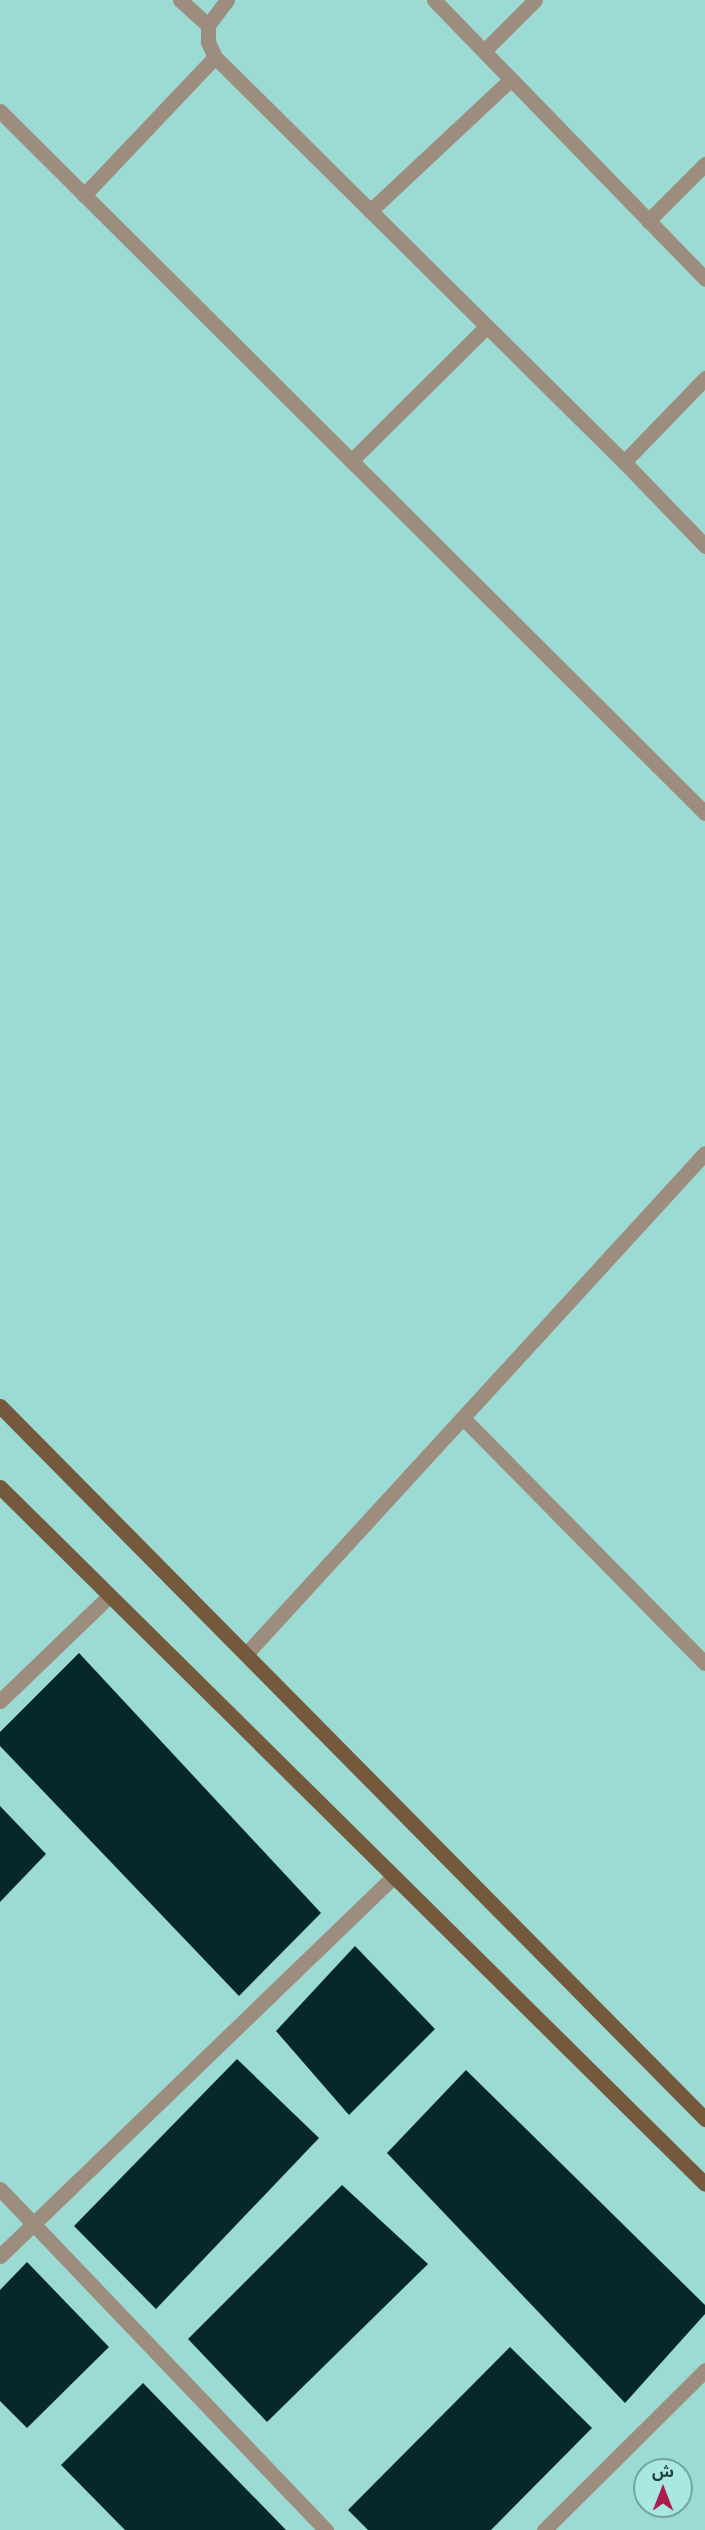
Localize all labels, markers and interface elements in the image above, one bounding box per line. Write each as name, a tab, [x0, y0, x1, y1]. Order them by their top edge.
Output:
north arrow	[633, 2458, 693, 2518]
text: ش	[652, 2460, 674, 2483]

